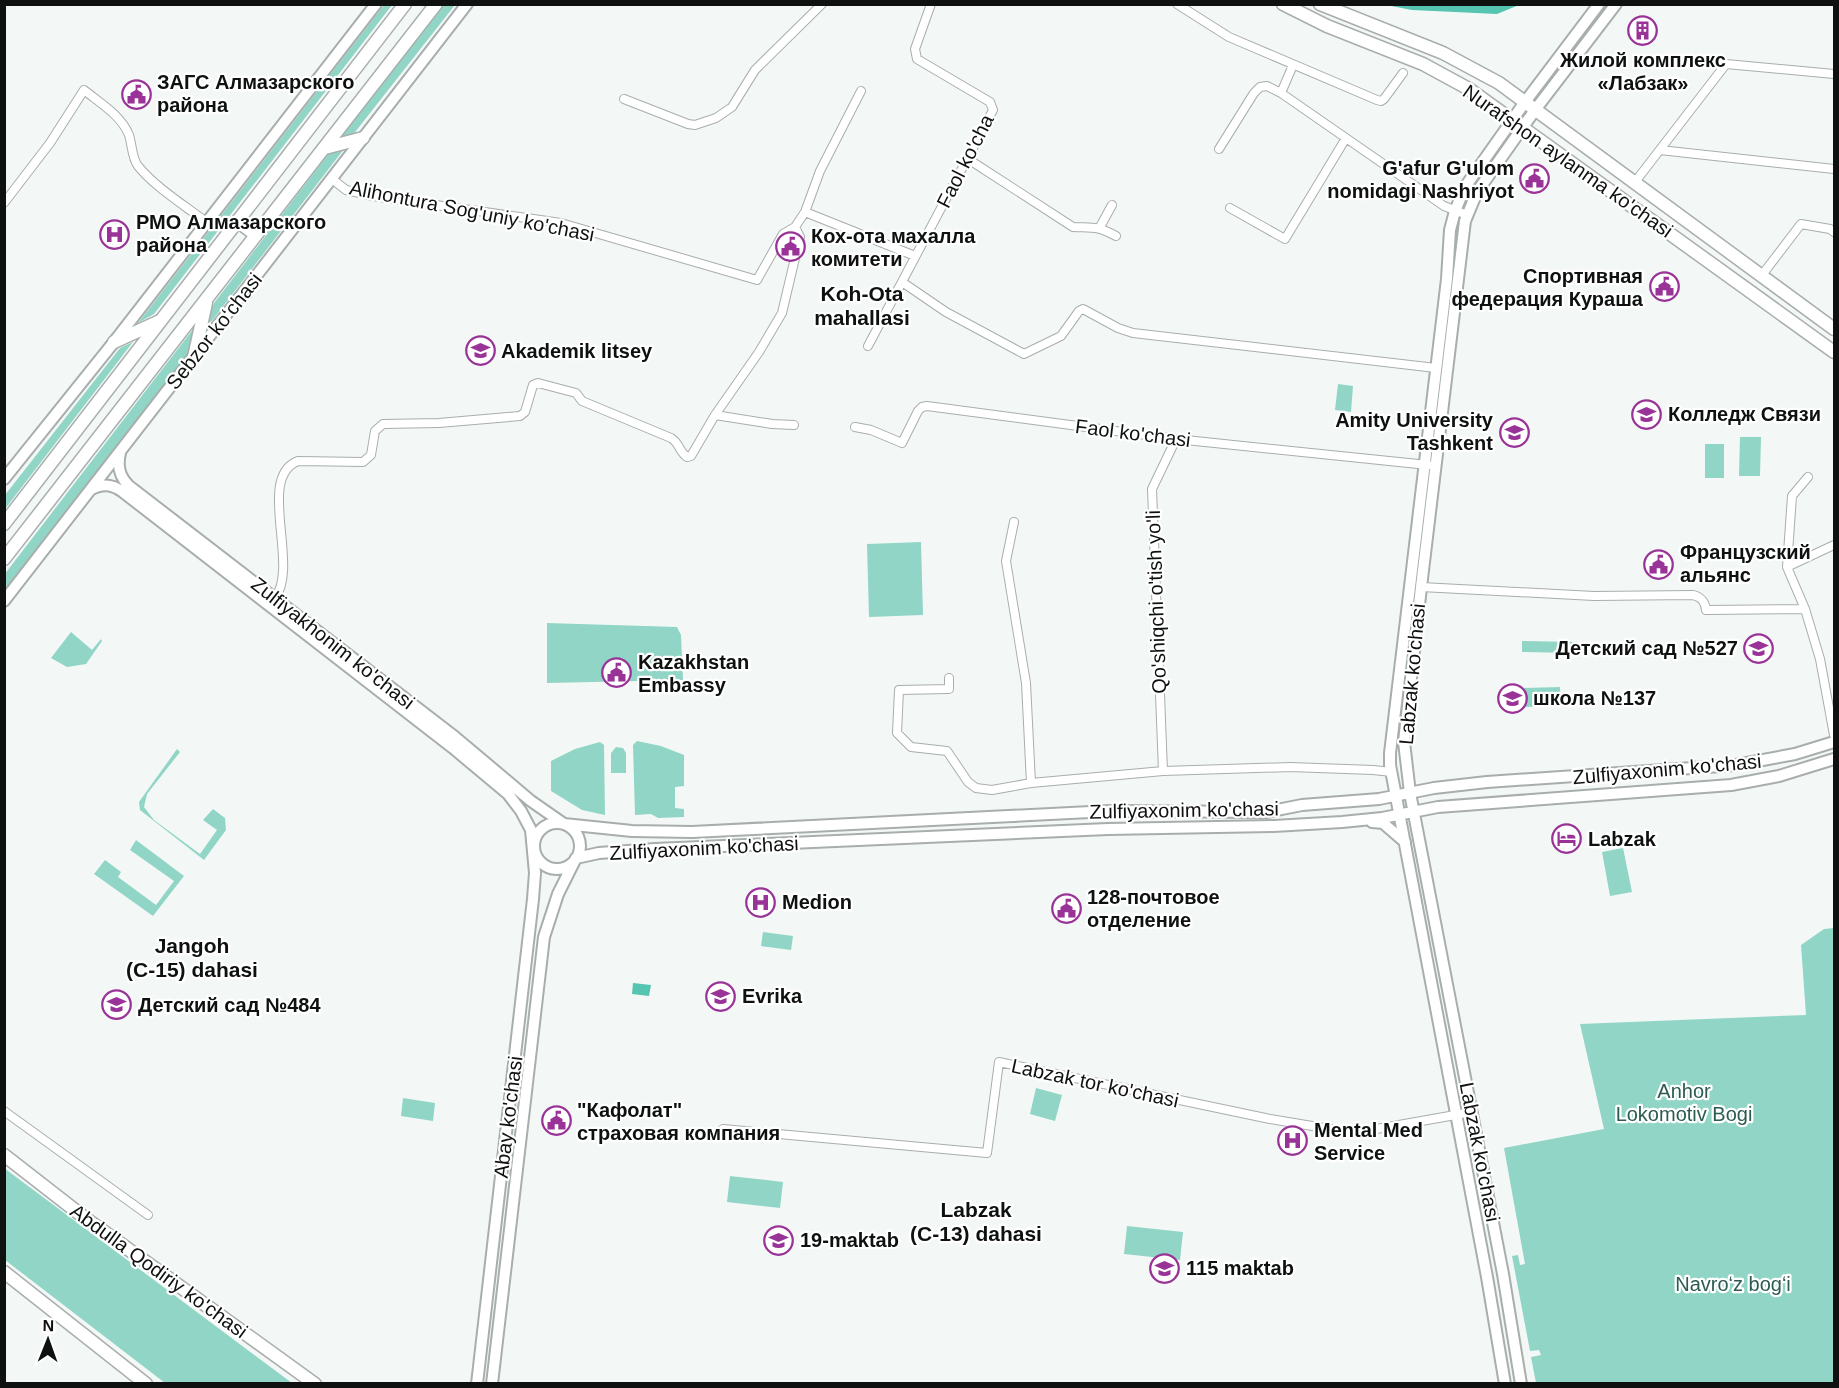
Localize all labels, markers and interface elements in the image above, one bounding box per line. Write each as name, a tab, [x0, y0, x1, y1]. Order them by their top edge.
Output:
building icon: Жилой комплекс «Лабзак»	[1627, 14, 1659, 46]
place label: Жилой комплекс «Лабзак»	[1559, 49, 1726, 94]
place label: ЗАГС Алмазарского района	[157, 71, 354, 116]
public building icon: ЗАГС Алмазарского района	[120, 78, 152, 110]
street label: Nurafshon aylanma ko'chasi	[1459, 80, 1677, 242]
street label: Faol ko'cha	[932, 110, 998, 211]
place label: G'afur G'ulom nomidagi Nashriyot	[1327, 157, 1514, 202]
public building icon: G'afur G'ulom nomidagi Nashriyot	[1519, 163, 1551, 195]
street label: Alihontura Sog'uniy ko'chasi	[348, 176, 596, 246]
place label: РМО Алмазарского района	[136, 211, 326, 256]
hospital icon: РМО Алмазарского района	[99, 218, 131, 250]
place label: Кох-ота махалла комитети	[811, 225, 976, 270]
public building icon: Кох-ота махалла комитети	[774, 231, 806, 263]
place label: Спортивная федерация Кураша	[1451, 265, 1644, 310]
street label: Sebzor ko‘chasi	[162, 269, 266, 393]
public building icon: Спортивная федерация Кураша	[1648, 271, 1680, 303]
district label: Koh-Ota mahallasi	[814, 282, 910, 329]
school or university icon: Akademik litsey	[464, 335, 496, 367]
place label: Akademik litsey	[501, 340, 653, 362]
school or university icon: Колледж Связи	[1631, 398, 1663, 430]
place label: Колледж Связи	[1668, 403, 1821, 425]
place label: Amity University Tashkent	[1335, 409, 1494, 454]
street label: Faol ko'chasi	[1074, 415, 1192, 451]
school or university icon: Amity University Tashkent	[1498, 416, 1530, 448]
street label: Qo'shiqchi o'tish yo'li	[1142, 510, 1170, 694]
place label: Французский альянс	[1680, 541, 1811, 586]
public building icon: Французский альянс	[1643, 548, 1675, 580]
street label: Zulfiyakhonim ko'chasi	[247, 573, 419, 713]
street label: Labzak ko'chasi	[1395, 602, 1429, 746]
school or university icon: Детский сад №527	[1743, 632, 1775, 664]
place label: Детский сад №527	[1555, 637, 1738, 659]
place label: Kazakhstan Embassy	[638, 651, 749, 696]
public building icon: Kazakhstan Embassy	[601, 657, 633, 689]
school or university icon: школа №137	[1496, 682, 1528, 714]
place label: школа №137	[1533, 687, 1656, 709]
street label: Zulfiyaxonim ko'chasi	[1572, 750, 1762, 788]
street label: Zulfiyaxonim ko'chasi	[1089, 797, 1279, 823]
hotel icon: Labzak	[1551, 823, 1583, 855]
place label: Labzak	[1588, 828, 1657, 850]
street label: Zulfiyaxonim ko'chasi	[609, 832, 799, 864]
hospital icon: Medion	[745, 886, 777, 918]
place label: 128-почтовое отделение	[1087, 886, 1220, 931]
place label: Medion	[782, 891, 852, 913]
public building icon: 128-почтовое отделение	[1050, 892, 1082, 924]
district label: Jangoh (C-15) dahasi	[126, 934, 258, 981]
school or university icon: Evrika	[705, 980, 737, 1012]
place label: Evrika	[742, 985, 803, 1007]
school or university icon: Детский сад №484	[101, 989, 133, 1021]
place label: Детский сад №484	[138, 994, 321, 1016]
street label: Abay ko'chasi	[490, 1055, 526, 1179]
street label: Labzak tor ko'chasi	[1009, 1055, 1181, 1111]
street label: Labzak ko'chasi	[1456, 1080, 1504, 1224]
park label: Anhor Lokomotiv Bogi	[1616, 1080, 1752, 1125]
place label: "Кафолат" страховая компания	[577, 1099, 780, 1144]
public building icon: "Кафолат" страховая компания	[540, 1105, 572, 1137]
place label: Mental Med Service	[1314, 1119, 1423, 1164]
hospital icon: Mental Med Service	[1277, 1125, 1309, 1157]
district label: Labzak (C-13) dahasi	[910, 1198, 1042, 1245]
street label: Abdulla Qodiriy ko'chasi	[66, 1200, 252, 1342]
school or university icon: 19-maktab	[763, 1224, 795, 1256]
place label: 19-maktab	[800, 1229, 899, 1251]
school or university icon: 115 maktab	[1149, 1252, 1181, 1284]
place label: 115 maktab	[1186, 1257, 1294, 1279]
park label: Navroʻz bogʻi	[1675, 1273, 1791, 1295]
north arrow	[18, 1310, 78, 1370]
text: N	[42, 1317, 54, 1334]

